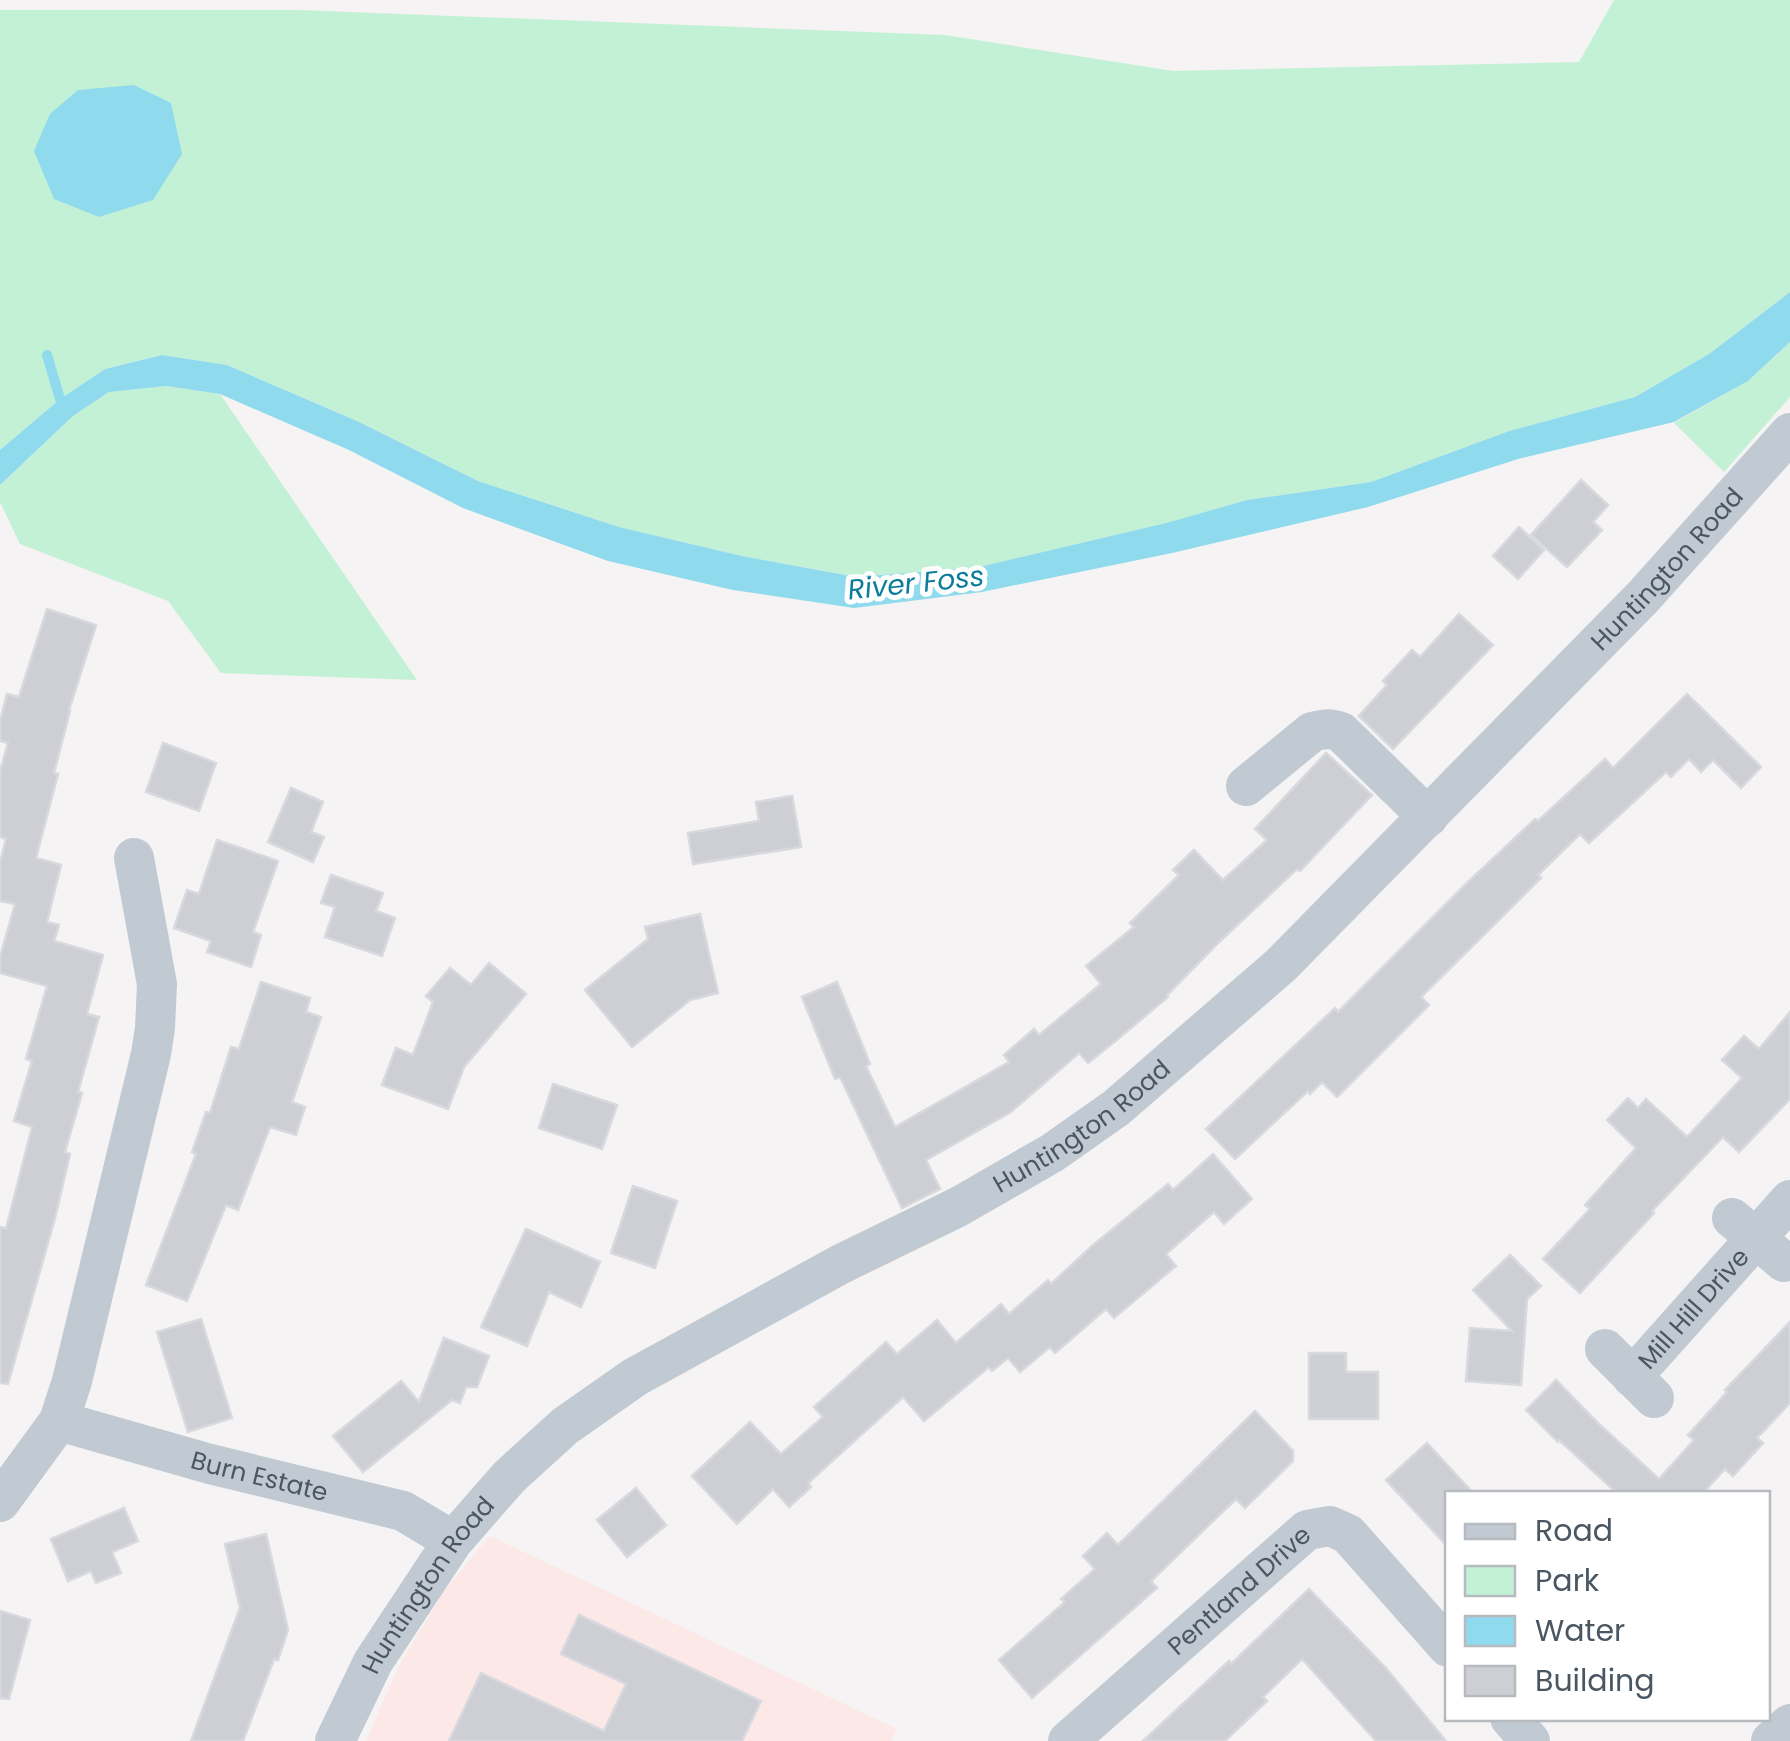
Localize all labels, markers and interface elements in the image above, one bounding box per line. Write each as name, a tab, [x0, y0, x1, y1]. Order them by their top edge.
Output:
street label: Huntington Road	[1583, 480, 1751, 658]
water label: River Foss	[846, 556, 986, 610]
street label: Huntington Road	[986, 1051, 1178, 1201]
street label: Mill Hill Drive	[1630, 1240, 1757, 1377]
street label: Burn Estate	[187, 1442, 332, 1510]
street label: Huntington Road	[353, 1488, 502, 1679]
legend	[1445, 1491, 1770, 1721]
text: Road	[1535, 1509, 1613, 1552]
street label: Pentland Drive	[1160, 1517, 1318, 1663]
text: Park	[1535, 1559, 1600, 1602]
text: Water	[1535, 1609, 1625, 1652]
text: Building	[1535, 1659, 1655, 1702]

